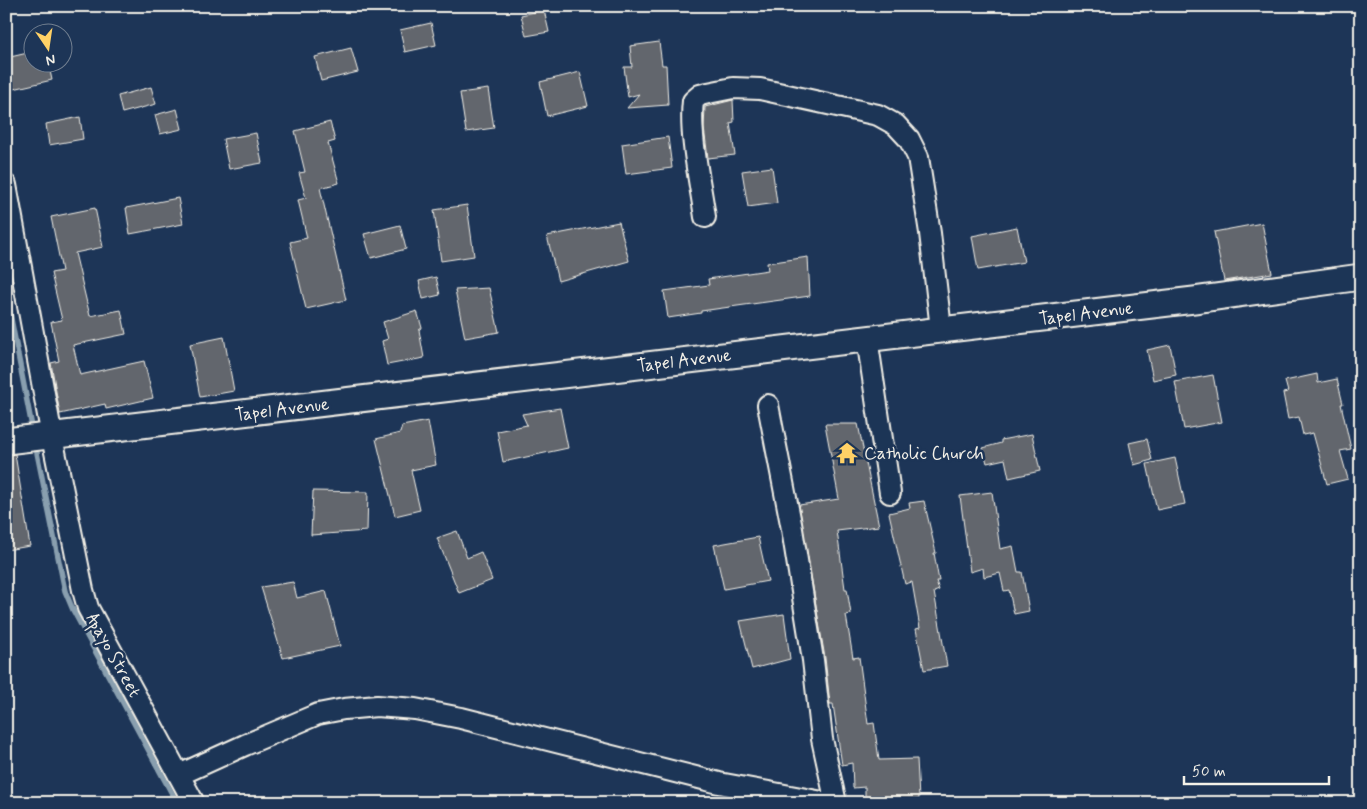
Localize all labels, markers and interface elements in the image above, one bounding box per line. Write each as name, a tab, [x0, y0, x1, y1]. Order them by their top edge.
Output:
north arrow	[22, 22, 72, 72]
text: N	[44, 50, 57, 70]
street label: Tapel Avenue	[1038, 296, 1135, 332]
street label: Tapel Avenue	[636, 343, 733, 379]
street label: Tapel Avenue	[234, 392, 331, 428]
temple icon: Catholic Church	[834, 440, 860, 466]
place label: Catholic Church	[864, 442, 984, 466]
street label: Apayo Street	[79, 609, 146, 703]
scale bar	[1184, 754, 1330, 786]
text: 50 m	[1192, 762, 1226, 782]

